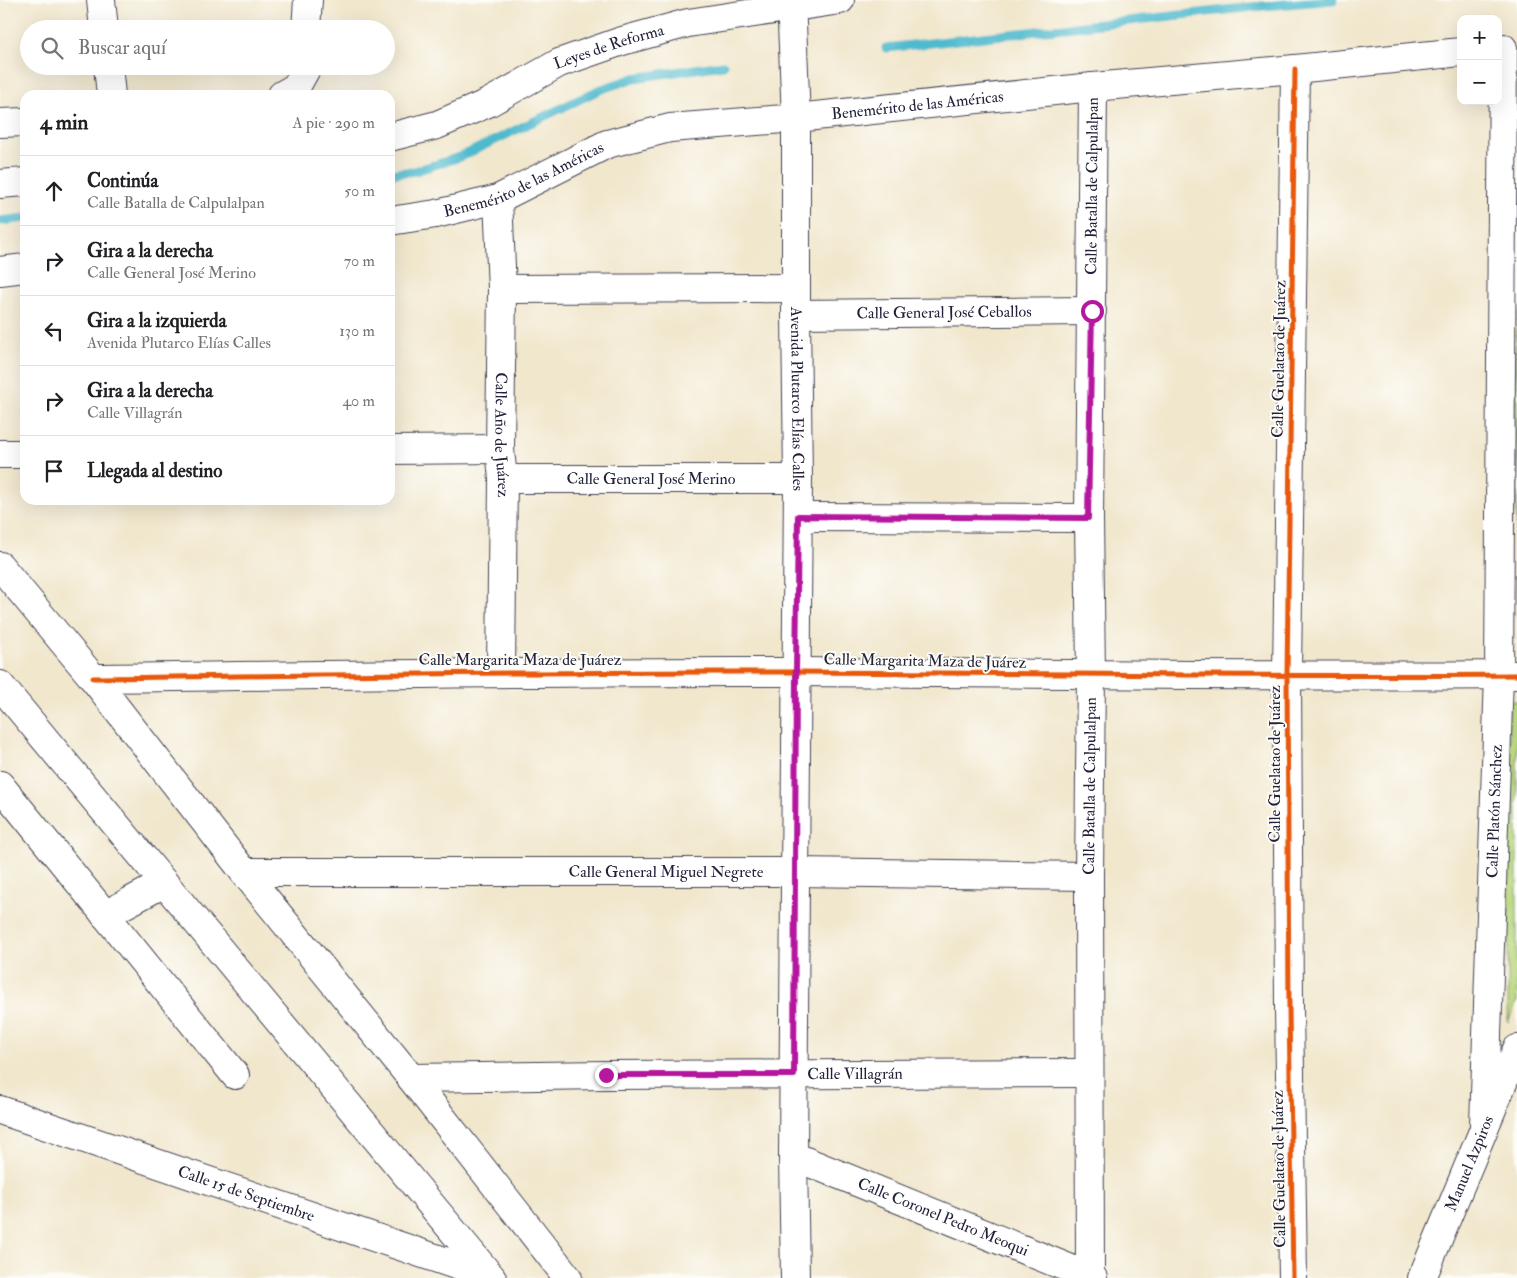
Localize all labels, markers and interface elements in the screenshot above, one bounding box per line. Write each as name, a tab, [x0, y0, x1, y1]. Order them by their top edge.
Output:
map controls	[1457, 15, 1502, 105]
button: +	[1457, 15, 1502, 60]
search box	[20, 20, 395, 75]
street label: Leyes de Reforma	[551, 20, 667, 74]
icon: search	[38, 34, 66, 62]
text: Buscar aquí	[78, 36, 166, 60]
button: −	[1457, 60, 1502, 105]
street label: Benemérito de las Américas	[831, 86, 1005, 124]
street label: Calle Batalla de Calpulalpan	[1081, 97, 1104, 275]
text: 4 min	[40, 109, 88, 136]
text: A pie · 290 m	[292, 113, 375, 133]
street label: Benemérito de las Américas	[441, 137, 607, 222]
text: Continúa	[87, 169, 158, 193]
icon: ahead	[40, 177, 68, 205]
text: 50 m	[344, 181, 375, 201]
text: Calle Batalla de Calpulalpan	[87, 193, 265, 213]
text: Gira a la derecha	[87, 239, 213, 263]
icon: right	[40, 247, 68, 275]
text: 70 m	[344, 251, 375, 271]
text: Calle General José Merino	[87, 263, 256, 283]
street label: Calle Guelatao de Juárez	[1268, 280, 1291, 438]
route start	[1081, 300, 1104, 323]
street label: Calle General José Ceballos	[856, 302, 1032, 323]
street label: Avenida Plutarco Elías Calles	[786, 306, 808, 491]
text: Gira a la izquierda	[87, 309, 226, 333]
icon: left	[40, 317, 68, 345]
text: 130 m	[339, 321, 375, 341]
text: Avenida Plutarco Elías Calles	[87, 333, 271, 353]
street label: Calle Año de Juárez	[490, 372, 513, 498]
text: Gira a la derecha	[87, 379, 213, 403]
icon: right	[40, 387, 68, 415]
text: 40 m	[342, 391, 375, 411]
text: Calle Villagrán	[87, 403, 182, 423]
icon: arrive	[40, 457, 68, 485]
text: Llegada al destino	[87, 459, 222, 483]
street label: Calle General José Merino	[566, 469, 736, 490]
street label: Calle Margarita Maza de Juárez	[823, 649, 1027, 674]
street label: Calle Margarita Maza de Juárez	[419, 650, 622, 671]
street label: Calle Guelatao de Juárez	[1265, 685, 1286, 843]
street label: Calle Batalla de Calpulalpan	[1079, 697, 1102, 875]
street label: Calle Platón Sánchez	[1482, 744, 1507, 878]
street label: Calle General Miguel Negrete	[569, 862, 764, 882]
route end	[595, 1064, 618, 1087]
street label: Calle Villagrán	[807, 1064, 903, 1084]
street label: Calle Guelatao de Juárez	[1268, 1090, 1291, 1248]
street label: Manuel Azpiros	[1441, 1113, 1498, 1214]
street label: Calle 15 de Septiembre	[175, 1161, 317, 1226]
street label: Calle Coronel Pedro Meoqui	[855, 1173, 1032, 1261]

